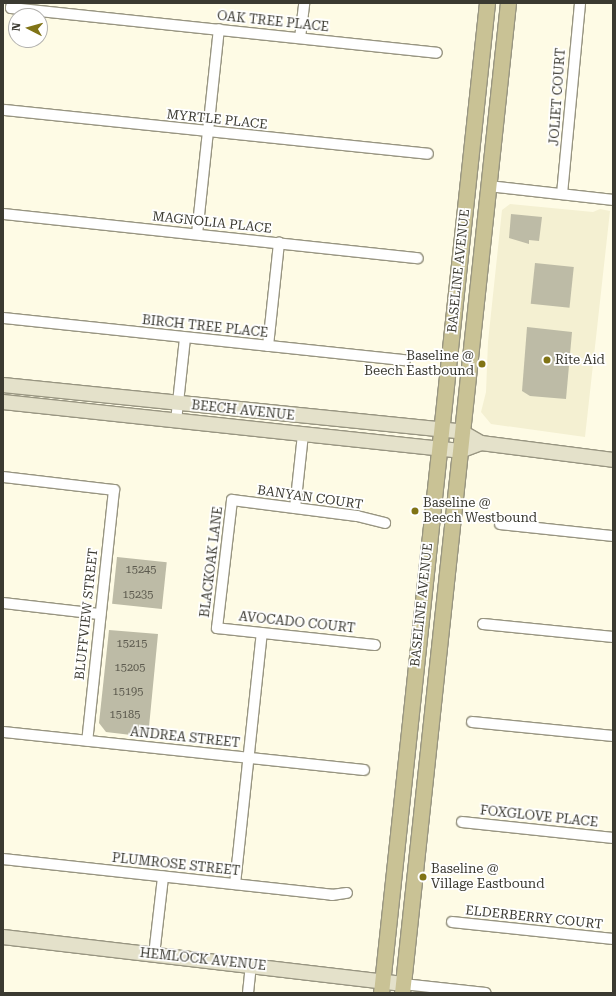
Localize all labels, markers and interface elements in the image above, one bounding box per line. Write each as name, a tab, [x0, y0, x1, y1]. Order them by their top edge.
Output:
north arrow	[8, 8, 48, 48]
street label: OAK TREE PLACE	[216, 8, 330, 36]
text: N	[10, 22, 23, 32]
street label: JOLIET COURT	[547, 47, 569, 147]
street label: MYRTLE PLACE	[166, 107, 268, 133]
street label: BASELINE AVENUE	[445, 208, 473, 334]
street label: MAGNOLIA PLACE	[151, 209, 273, 237]
street label: BIRCH TREE PLACE	[141, 313, 269, 341]
place label: Baseline @ Beech Eastbound	[364, 349, 474, 380]
place label: Rite Aid	[555, 352, 605, 368]
marker: Rite Aid	[542, 355, 552, 365]
marker: Baseline @ Beech Eastbound	[477, 359, 487, 369]
street label: BEECH AVENUE	[191, 398, 295, 424]
street label: BANYAN COURT	[256, 483, 364, 513]
place label: Baseline @ Beech Westbound	[423, 496, 537, 527]
street label: BLACKOAK LANE	[197, 506, 227, 618]
marker: Baseline @ Beech Westbound	[410, 506, 420, 516]
street label: BASELINE AVENUE	[408, 542, 436, 668]
street label: BLUFFVIEW STREET	[72, 547, 102, 681]
house number: 15245	[126, 563, 156, 577]
house number: 15235	[123, 588, 153, 602]
street label: AVOCADO COURT	[238, 609, 356, 637]
house number: 15215	[117, 637, 147, 651]
house number: 15205	[115, 661, 145, 675]
house number: 15195	[113, 685, 143, 699]
house number: 15185	[110, 708, 140, 722]
street label: ANDREA STREET	[129, 724, 241, 752]
street label: FOXGLOVE PLACE	[479, 803, 599, 831]
street label: PLUMROSE STREET	[111, 851, 241, 879]
place label: Baseline @ Village Eastbound	[431, 862, 544, 893]
marker: Baseline @ Village Eastbound	[418, 872, 428, 882]
street label: ELDERBERRY COURT	[465, 903, 603, 933]
street label: HEMLOCK AVENUE	[139, 946, 267, 974]

